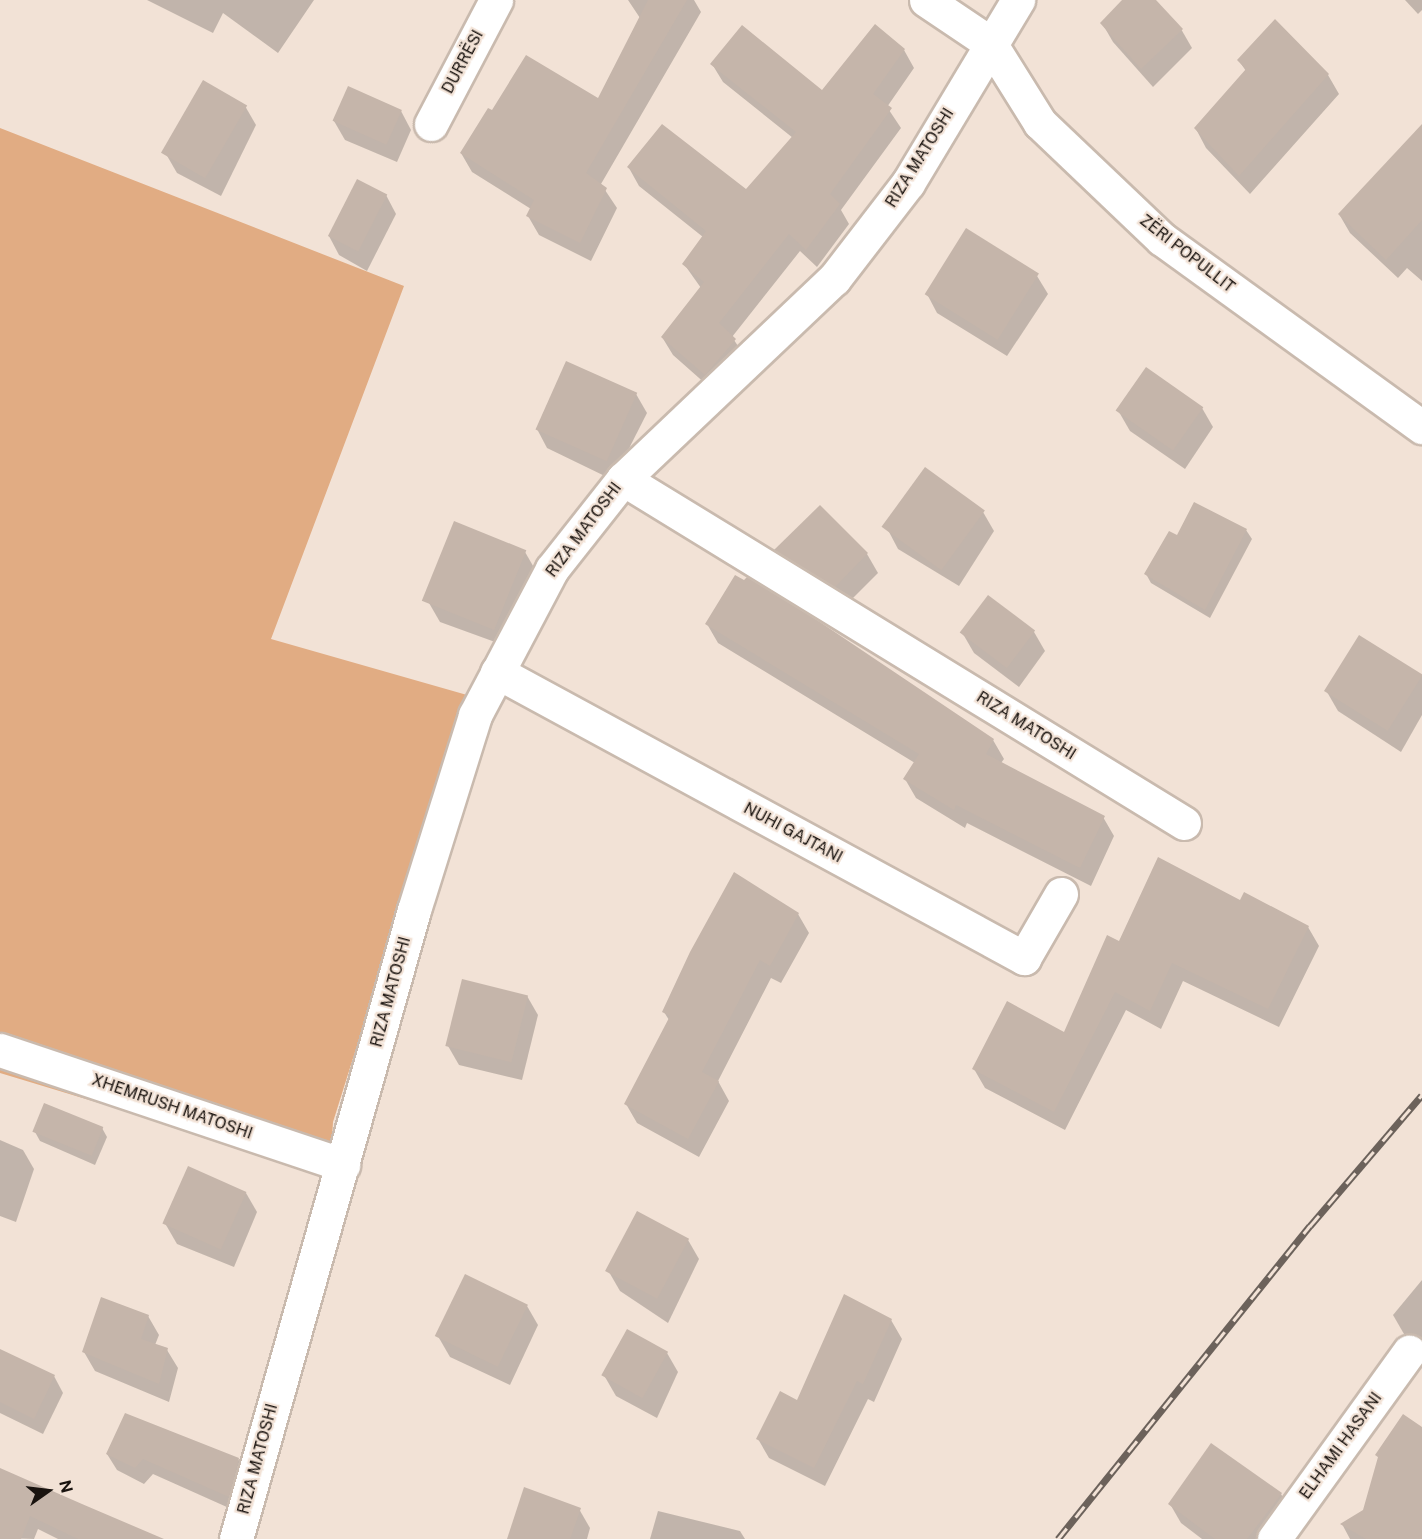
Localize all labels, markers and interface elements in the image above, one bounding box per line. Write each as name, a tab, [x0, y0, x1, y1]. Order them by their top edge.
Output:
street label: DURRËSI	[438, 27, 488, 97]
street label: RIZA MATOSHI	[882, 105, 958, 211]
street label: ZËRI POPULLIT	[1136, 211, 1238, 297]
street label: RIZA MATOSHI	[542, 479, 626, 581]
street label: RIZA MATOSHI	[973, 688, 1079, 764]
street label: NUHI GAJTANI	[740, 799, 846, 867]
street label: RIZA MATOSHI	[367, 935, 415, 1049]
street label: XHEMRUSH MATOSHI	[89, 1070, 255, 1144]
street label: ELHAMI HASANI	[1296, 1389, 1386, 1503]
street label: RIZA MATOSHI	[234, 1402, 282, 1516]
north arrow	[18, 1461, 78, 1521]
text: N	[55, 1478, 77, 1495]

